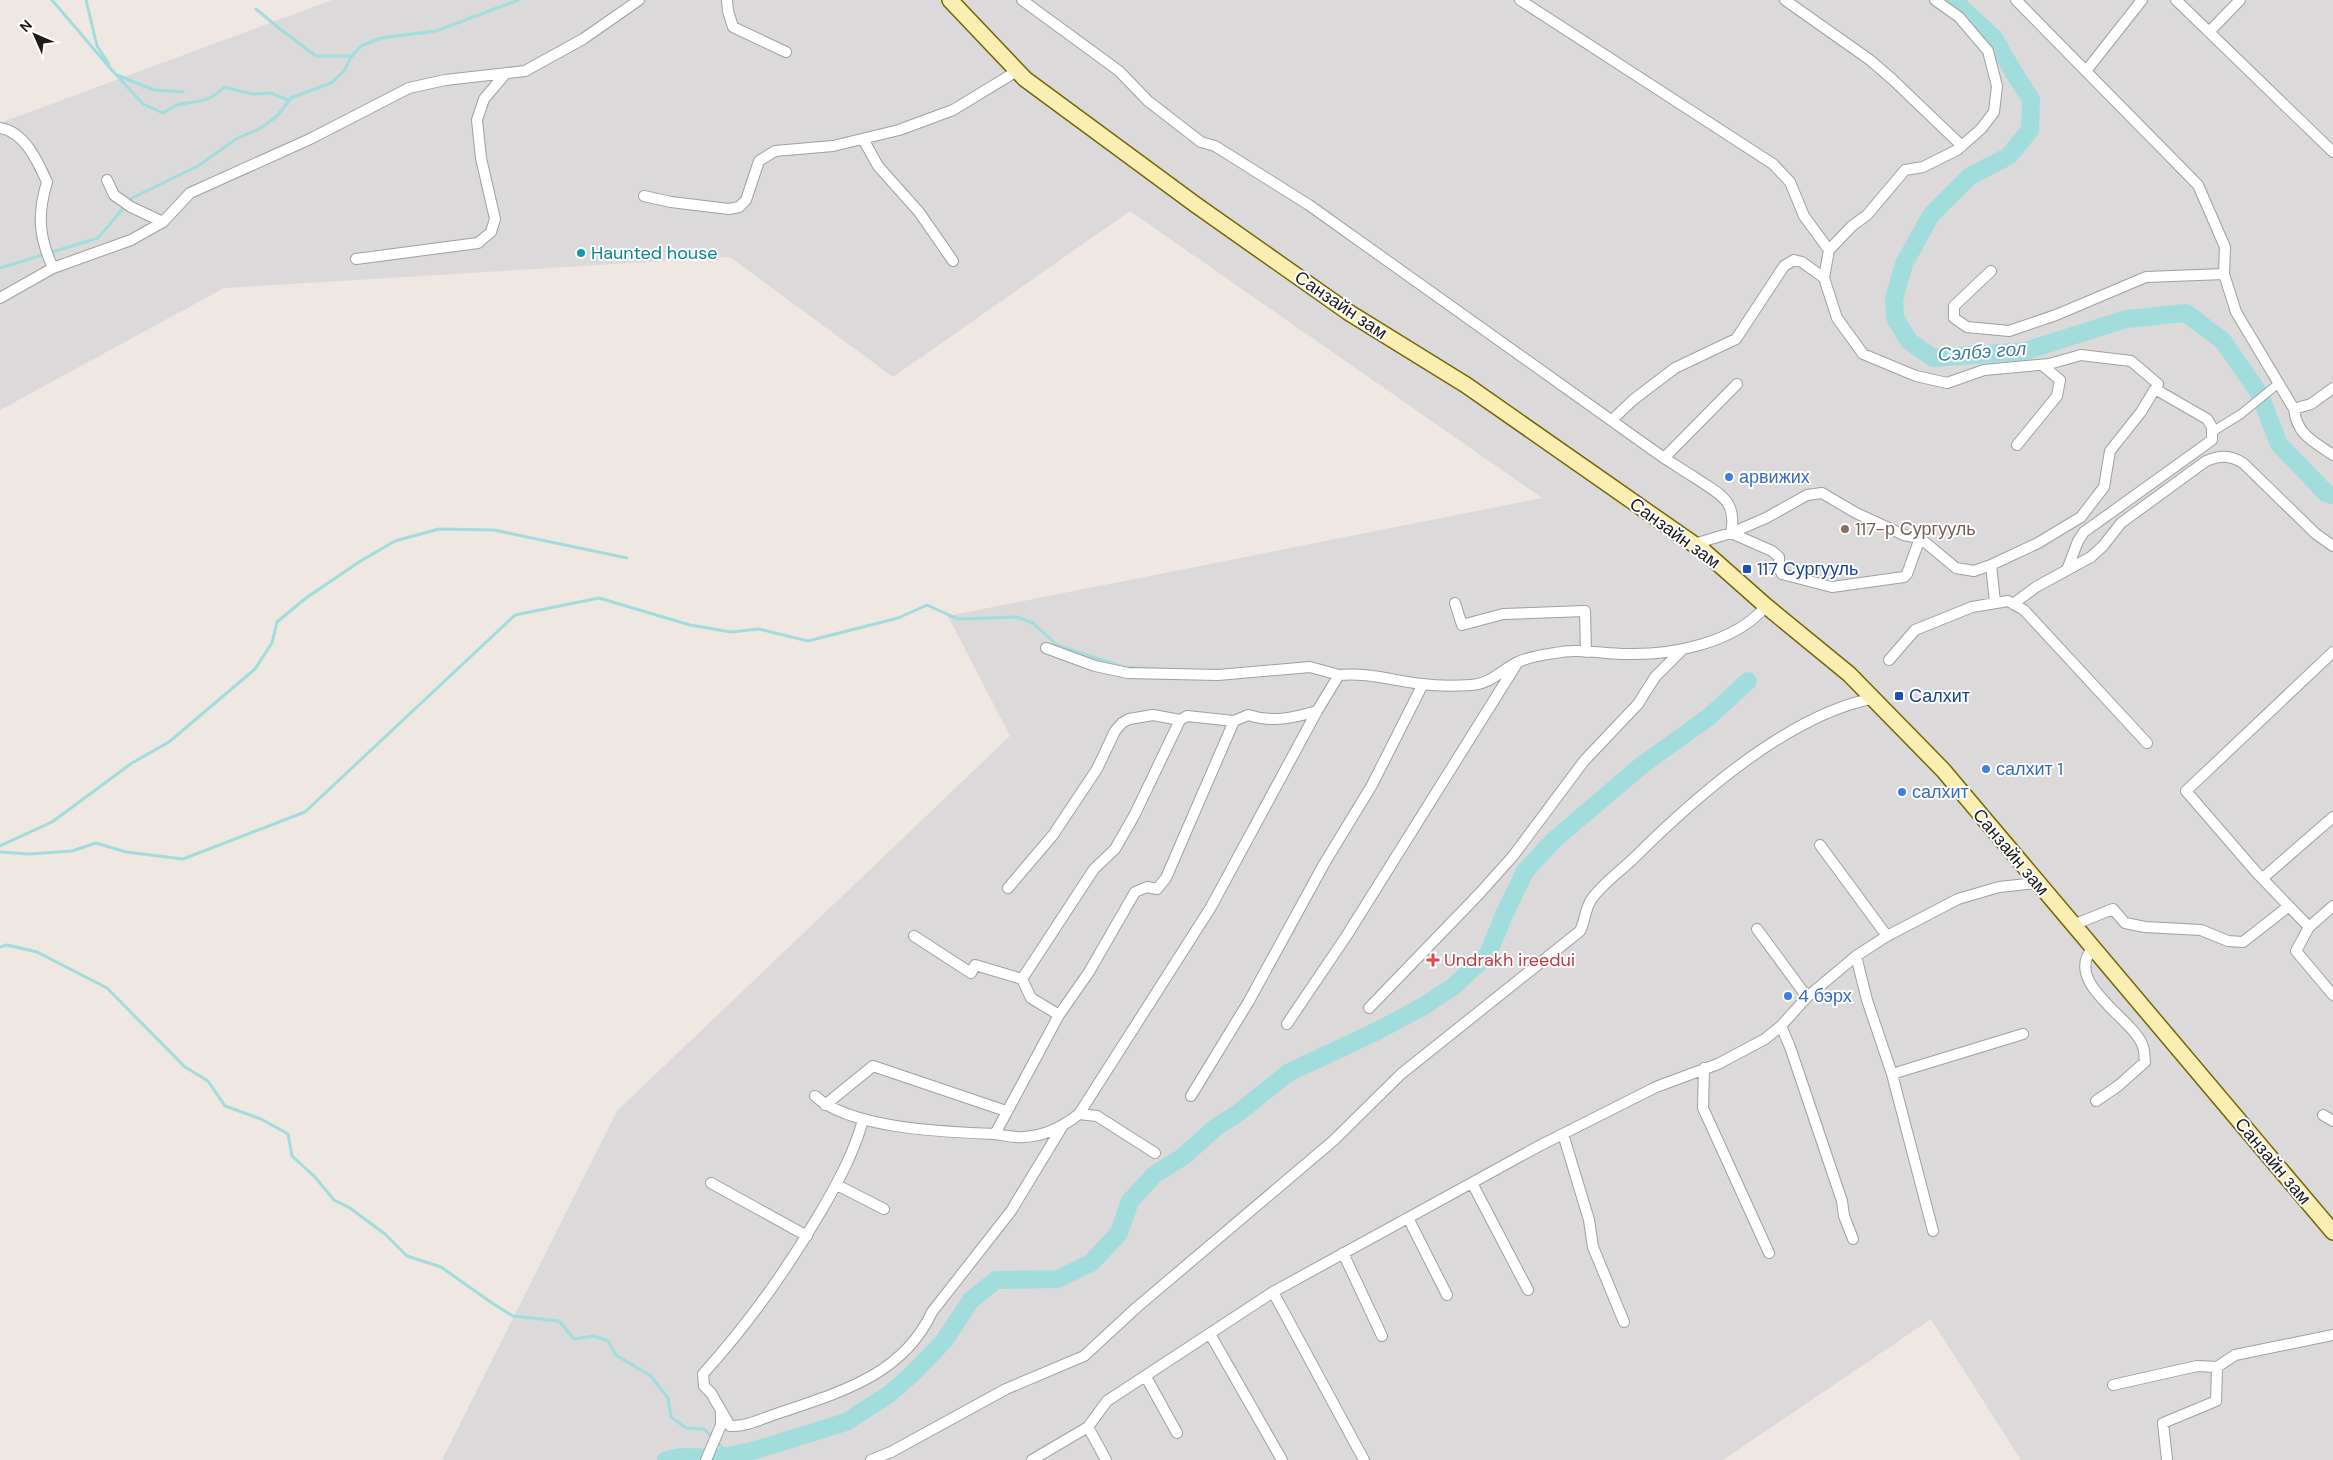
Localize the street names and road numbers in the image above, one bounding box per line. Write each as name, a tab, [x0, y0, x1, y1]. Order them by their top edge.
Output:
street label: Санзайн зам	[1290, 265, 1392, 345]
street label: Санзайн зам	[1625, 492, 1725, 574]
street label: Санзайн зам	[1967, 803, 2055, 901]
street label: Санзайн зам	[2229, 1112, 2317, 1210]

